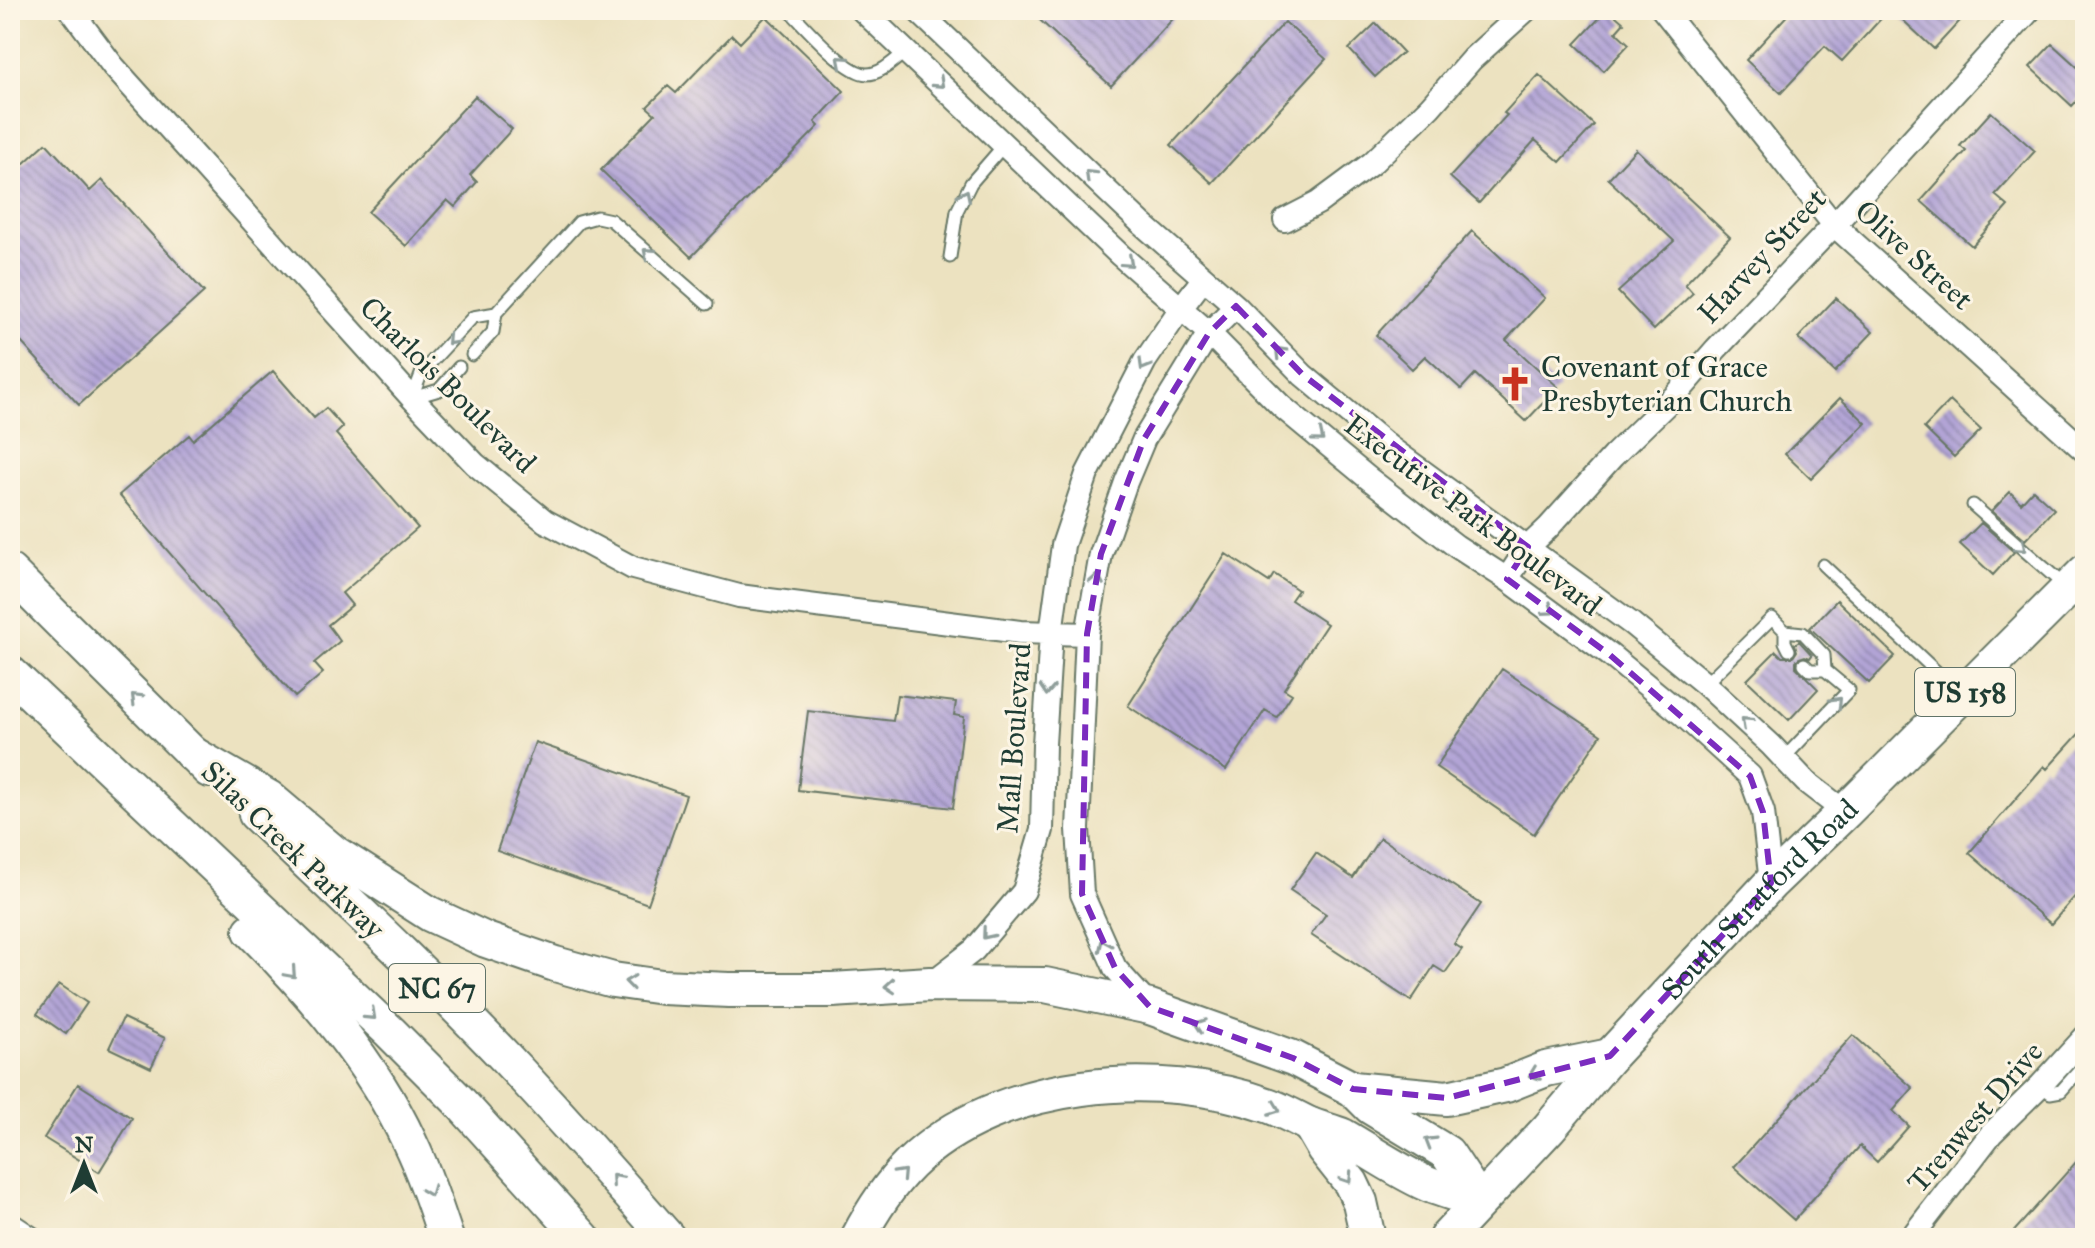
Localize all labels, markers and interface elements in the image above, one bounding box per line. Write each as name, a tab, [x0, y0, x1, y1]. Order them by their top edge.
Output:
one-way arrow	[837, 56, 852, 71]
one-way arrow	[929, 74, 944, 88]
one-way arrow	[1085, 169, 1099, 184]
street label: Harvey Street	[1690, 181, 1834, 331]
one-way arrow	[955, 189, 971, 203]
street label: Olive Street	[1848, 193, 1981, 318]
one-way arrow	[643, 248, 658, 263]
one-way arrow	[1118, 252, 1133, 266]
street label: Charlois Boulevard	[352, 289, 544, 481]
one-way arrow	[446, 331, 461, 345]
one-way arrow	[1275, 346, 1289, 361]
place label: Covenant of Grace Presbyterian Church	[1541, 349, 1792, 419]
one-way arrow	[1138, 356, 1154, 371]
church icon: Covenant of Grace Presbyterian Church	[1496, 365, 1534, 403]
street label: Executive Park Boulevard	[1337, 407, 1609, 623]
one-way arrow	[1310, 428, 1325, 442]
one-way arrow	[2011, 537, 2026, 552]
one-way arrow	[1087, 572, 1104, 585]
one-way arrow	[1541, 600, 1555, 615]
street label: Mall Boulevard	[989, 641, 1039, 835]
road number: US 158	[1915, 668, 2015, 716]
one-way arrow	[1039, 684, 1056, 697]
one-way arrow	[131, 693, 145, 707]
one-way arrow	[1828, 697, 1843, 711]
one-way arrow	[1741, 717, 1755, 731]
street label: Silas Creek Parkway	[194, 753, 393, 947]
street label: South Stratford Road	[1654, 791, 1866, 1007]
one-way arrow	[982, 925, 997, 939]
one-way arrow	[1098, 938, 1114, 953]
one-way arrow	[281, 963, 295, 978]
road number: NC 67	[389, 964, 485, 1012]
one-way arrow	[624, 974, 637, 991]
one-way arrow	[883, 977, 896, 994]
one-way arrow	[362, 1005, 377, 1019]
one-way arrow	[1194, 1018, 1208, 1035]
street label: Trenwest Drive	[1900, 1034, 2050, 1200]
one-way arrow	[1528, 1064, 1542, 1081]
one-way arrow	[1267, 1099, 1281, 1116]
north arrow	[44, 1124, 124, 1204]
text: N	[75, 1131, 94, 1158]
one-way arrow	[1424, 1137, 1439, 1152]
one-way arrow	[892, 1169, 907, 1183]
one-way arrow	[1337, 1169, 1352, 1184]
one-way arrow	[612, 1174, 626, 1189]
one-way arrow	[420, 1183, 436, 1197]

